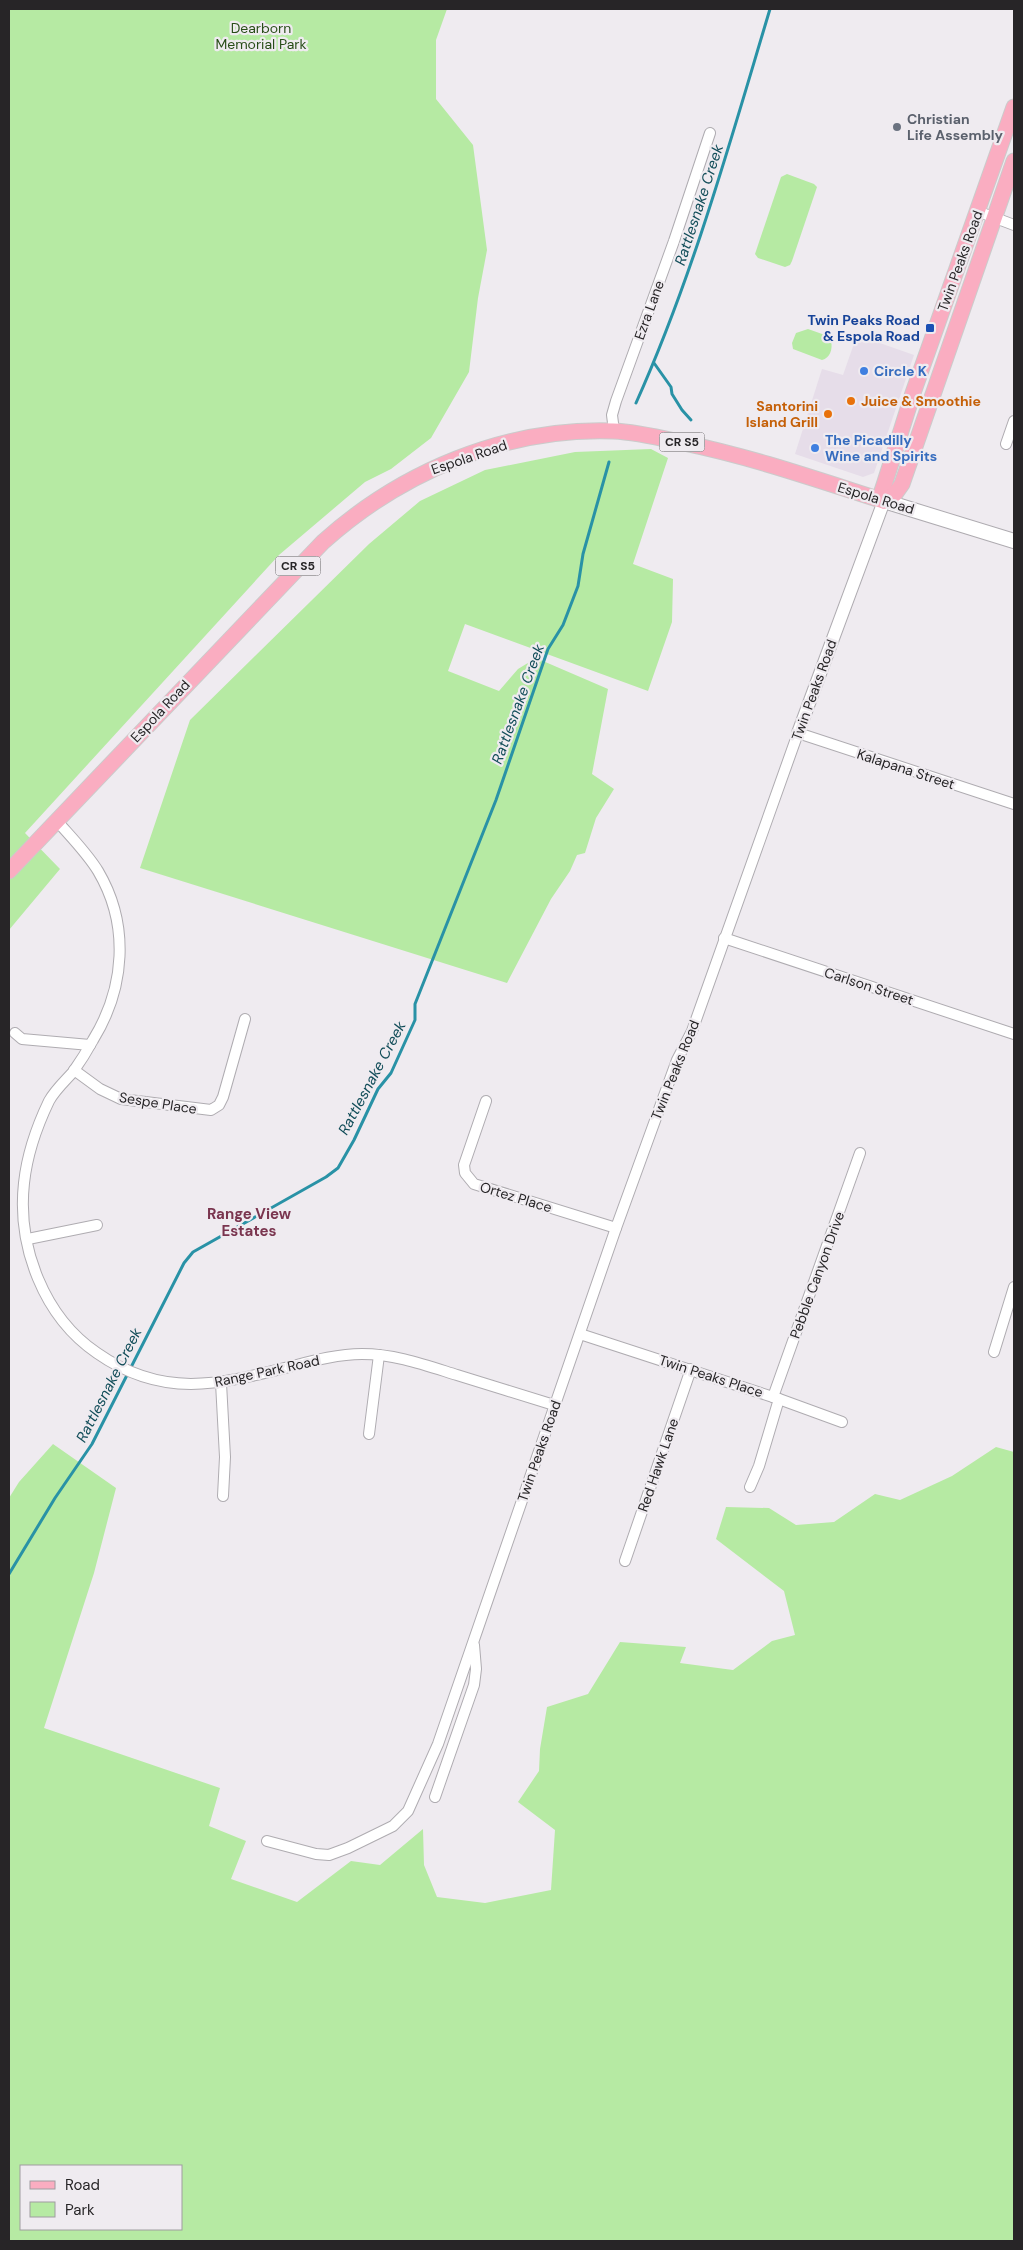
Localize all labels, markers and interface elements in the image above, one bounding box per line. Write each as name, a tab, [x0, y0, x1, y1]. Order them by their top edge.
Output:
park label: Dearborn Memorial Park	[215, 19, 307, 53]
place label: Christian Life Assembly	[907, 110, 1004, 144]
marker: Christian Life Assembly	[891, 121, 903, 133]
water label: Rattlesnake Creek	[670, 142, 728, 268]
street label: Twin Peaks Road	[933, 208, 987, 314]
street label: Ezra Lane	[630, 278, 668, 342]
place label: Twin Peaks Road & Espola Road	[807, 311, 920, 345]
marker: Twin Peaks Road & Espola Road	[924, 322, 936, 334]
place label: Circle K	[874, 362, 927, 380]
marker: Circle K	[858, 365, 870, 377]
place label: Juice & Smoothie	[861, 392, 981, 410]
marker: Juice & Smoothie	[845, 395, 857, 407]
place label: Santorini Island Grill	[746, 397, 818, 431]
marker: Santorini Island Grill	[822, 408, 834, 420]
place label: The Picadilly Wine and Spirits	[825, 431, 937, 465]
road number: CR S5	[660, 432, 704, 452]
street label: Espola Road	[429, 436, 509, 478]
marker: The Picadilly Wine and Spirits	[809, 442, 821, 454]
street label: Espola Road	[836, 478, 916, 518]
road number: CR S5	[276, 556, 320, 576]
street label: Twin Peaks Road	[787, 637, 841, 743]
water label: Rattlesnake Creek	[487, 641, 549, 767]
street label: Espola Road	[126, 676, 194, 746]
street label: Kalapana Street	[855, 745, 957, 793]
street label: Carlson Street	[822, 963, 916, 1009]
water label: Rattlesnake Creek	[334, 1017, 411, 1138]
street label: Twin Peaks Road	[647, 1017, 703, 1123]
street label: Sespe Place	[118, 1088, 198, 1118]
street label: Ortez Place	[478, 1178, 554, 1216]
district label: Range View Estates	[207, 1204, 292, 1241]
street label: Pebble Canyon Drive	[786, 1209, 848, 1341]
water label: Rattlesnake Creek	[71, 1324, 147, 1446]
street label: Range Park Road	[213, 1351, 321, 1391]
street label: Twin Peaks Place	[657, 1351, 765, 1401]
street label: Twin Peaks Road	[513, 1398, 565, 1504]
street label: Red Hawk Lane	[634, 1416, 682, 1514]
legend	[20, 2165, 182, 2230]
text: Road	[65, 2175, 100, 2195]
text: Park	[65, 2200, 95, 2220]

